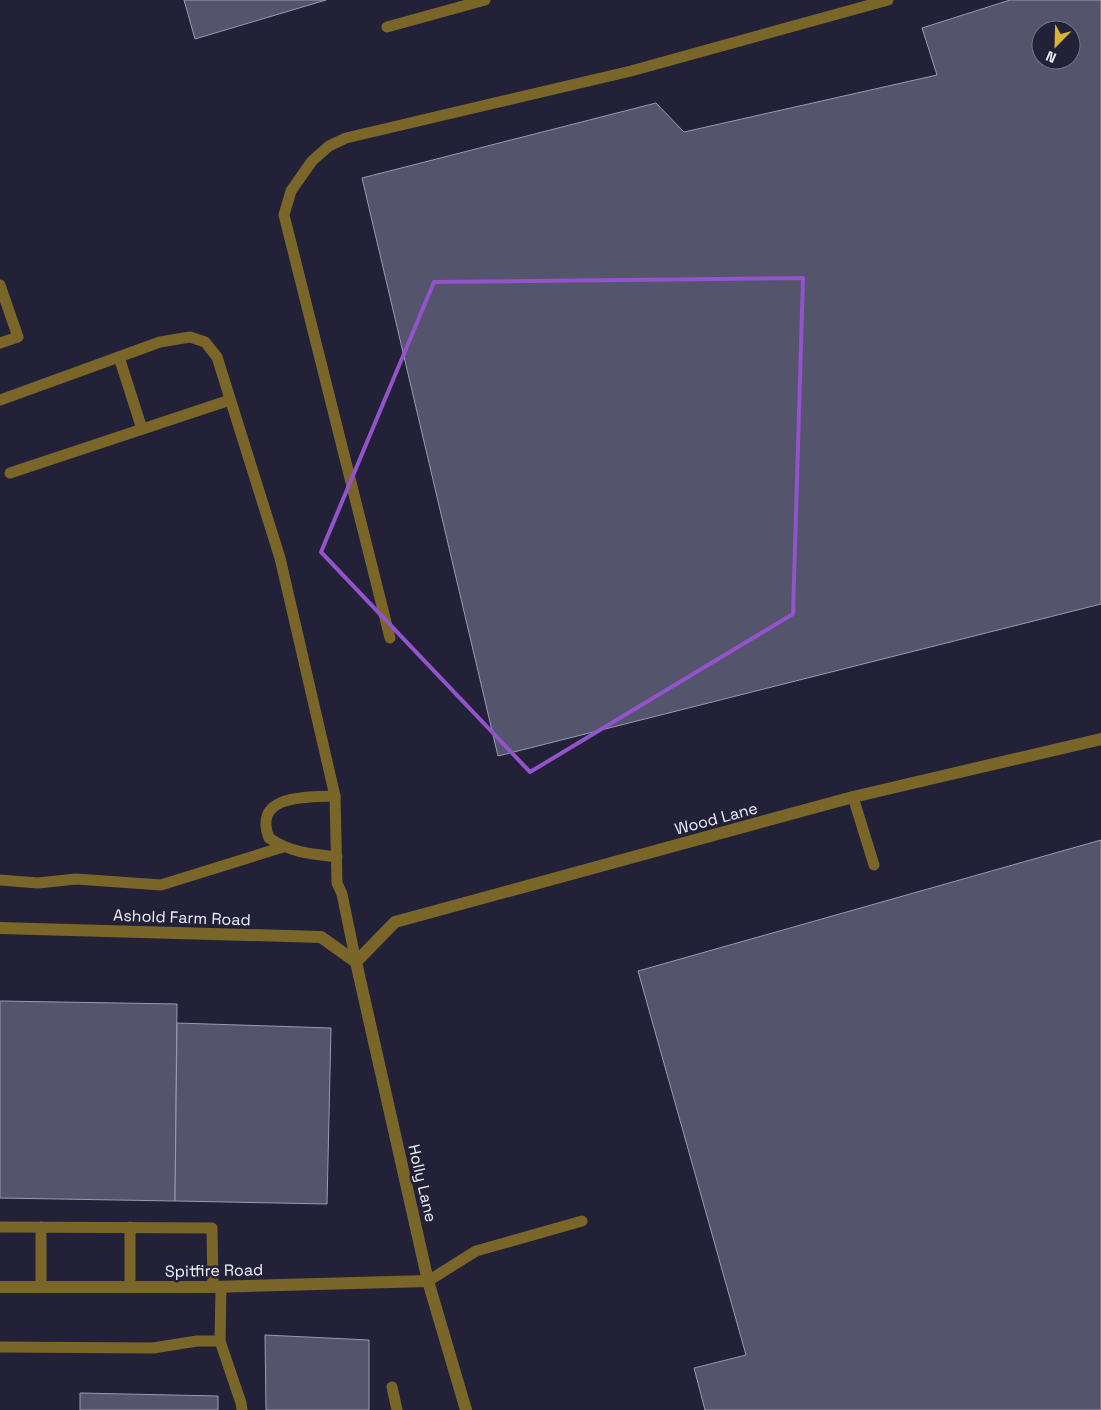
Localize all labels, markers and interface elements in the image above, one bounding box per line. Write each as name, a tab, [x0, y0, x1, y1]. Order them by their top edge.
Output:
north arrow	[1031, 20, 1081, 70]
text: N	[1043, 47, 1059, 67]
street label: Wood Lane	[672, 797, 760, 840]
street label: Ashold Farm Road	[113, 905, 251, 930]
street label: Holly Lane	[403, 1142, 442, 1224]
street label: Spitfire Road	[165, 1259, 263, 1282]

